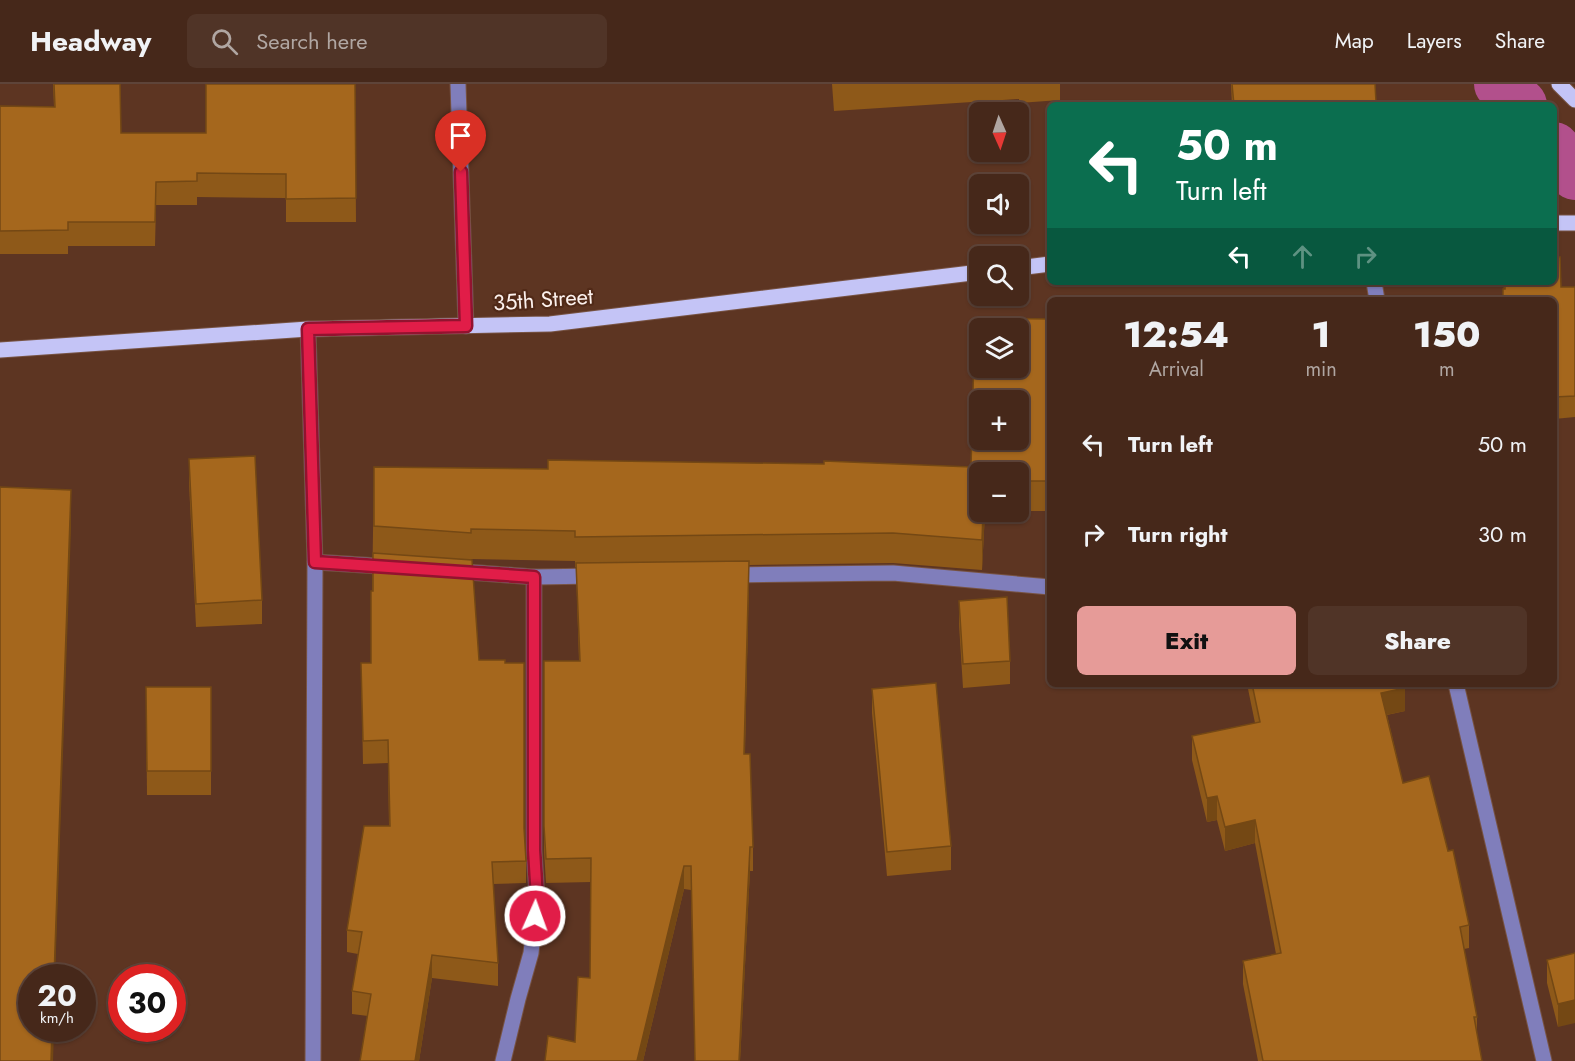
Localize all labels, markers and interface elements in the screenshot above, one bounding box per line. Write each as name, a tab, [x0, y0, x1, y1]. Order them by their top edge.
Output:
search box	[187, 14, 607, 68]
text: Headway	[30, 21, 151, 62]
icon: search	[208, 25, 241, 58]
text: Search here	[256, 25, 368, 57]
text: Map	[1335, 26, 1374, 56]
text: Layers	[1407, 26, 1462, 56]
text: Share	[1495, 26, 1545, 56]
north arrow	[969, 102, 1029, 162]
map controls	[969, 102, 1029, 522]
pin	[435, 110, 486, 172]
text: 50 m	[1176, 115, 1278, 176]
icon: arrive	[444, 119, 477, 152]
icon: left	[1077, 126, 1155, 204]
text: Turn left	[1176, 171, 1266, 210]
button: sound	[969, 174, 1029, 234]
icon: left	[1223, 240, 1256, 273]
icon: ahead	[1286, 240, 1319, 273]
icon: right	[1349, 240, 1382, 273]
button: search	[969, 246, 1029, 306]
street label: 35th Street	[492, 279, 595, 318]
text: 12:54	[1123, 308, 1229, 360]
text: 1	[1312, 308, 1331, 360]
text: 150	[1413, 308, 1481, 360]
button: layers	[969, 318, 1029, 378]
text: Arrival	[1149, 355, 1204, 384]
text: min	[1305, 355, 1337, 384]
text: m	[1439, 355, 1455, 384]
button: +	[969, 390, 1029, 450]
icon: left	[1077, 428, 1110, 461]
text: Turn left	[1128, 428, 1213, 460]
text: 50 m	[1478, 428, 1527, 460]
button: −	[969, 462, 1029, 522]
icon: right	[1077, 518, 1110, 551]
text: Turn right	[1128, 518, 1228, 550]
text: 30 m	[1478, 518, 1527, 550]
button: Exit	[1077, 606, 1296, 675]
button: Share	[1308, 606, 1527, 675]
position arrow	[503, 884, 567, 948]
speed limit sign: 30	[108, 964, 186, 1042]
text: 20	[37, 974, 77, 1017]
text: km/h	[40, 1007, 74, 1029]

